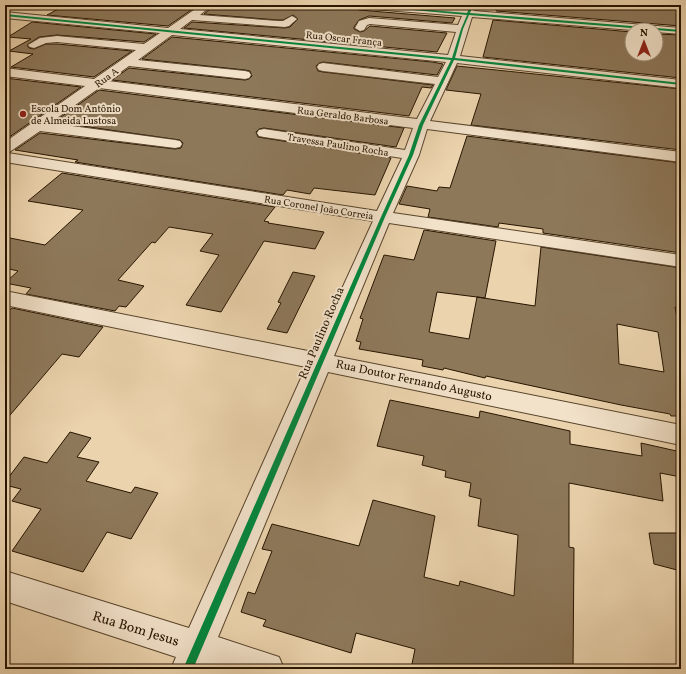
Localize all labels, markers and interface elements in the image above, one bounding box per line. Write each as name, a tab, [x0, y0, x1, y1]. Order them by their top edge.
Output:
north arrow	[624, 22, 664, 62]
text: N	[640, 26, 648, 41]
street label: Rua Oscar França	[305, 28, 383, 50]
street label: Rua A	[92, 64, 121, 91]
place label: Escola Dom Antônio de Almeida Lustosa	[31, 102, 120, 128]
street label: Rua Geraldo Barbosa	[296, 103, 389, 129]
marker: Escola Dom Antônio de Almeida Lustosa	[18, 109, 28, 119]
street label: Travessa Paulino Rocha	[286, 130, 390, 160]
street label: Rua Coronel João Correia	[263, 192, 374, 224]
street label: Rua Paulino Rocha	[295, 285, 349, 382]
street label: Rua Doutor Fernando Augusto	[334, 357, 493, 405]
street label: Rua Bom Jesus	[90, 607, 181, 652]

